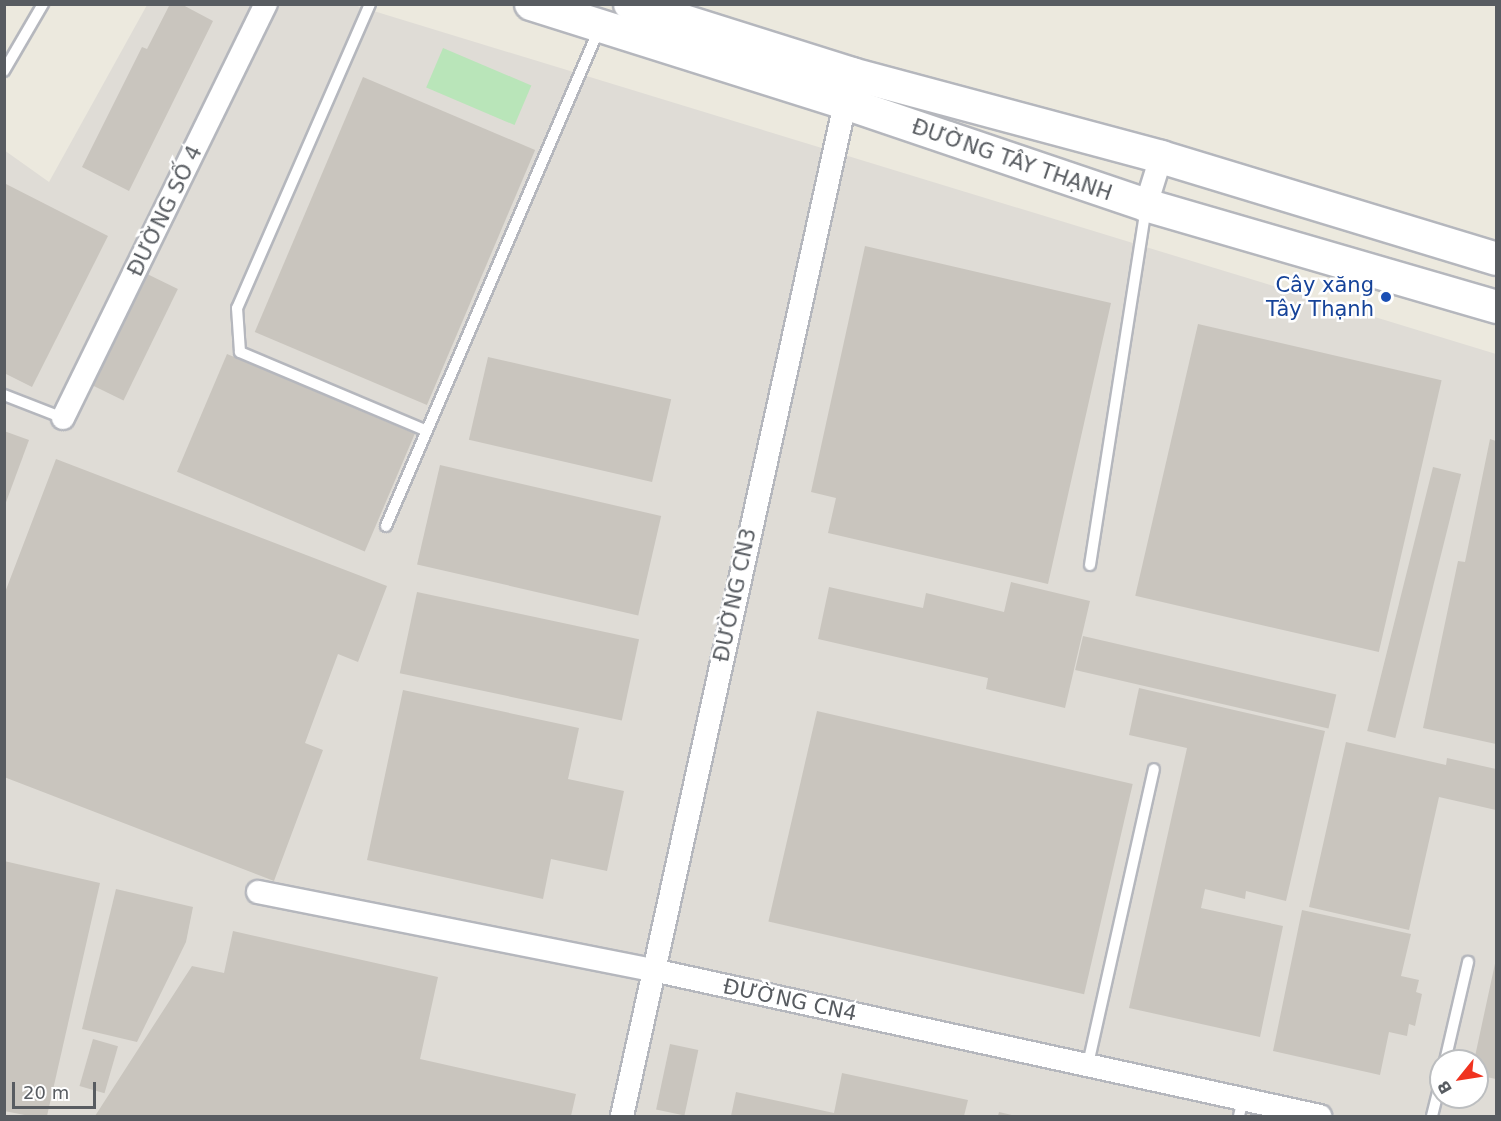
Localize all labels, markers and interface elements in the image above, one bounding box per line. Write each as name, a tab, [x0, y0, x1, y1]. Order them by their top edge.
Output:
street label: ĐƯỜNG TÂY THẠNH	[909, 114, 1115, 206]
street label: ĐƯỜNG SỐ 4	[123, 142, 207, 280]
place label: Cây xăng Tây Thạnh	[1266, 272, 1374, 322]
marker: Cây xăng Tây Thạnh	[1379, 290, 1393, 304]
street label: ĐƯỜNG CN3	[709, 526, 761, 664]
street label: ĐƯỜNG CN4	[721, 974, 859, 1026]
north arrow	[1429, 1049, 1489, 1109]
scale bar	[15, 1070, 99, 1108]
text: B	[1433, 1077, 1456, 1097]
text: 20 m	[23, 1082, 69, 1103]

